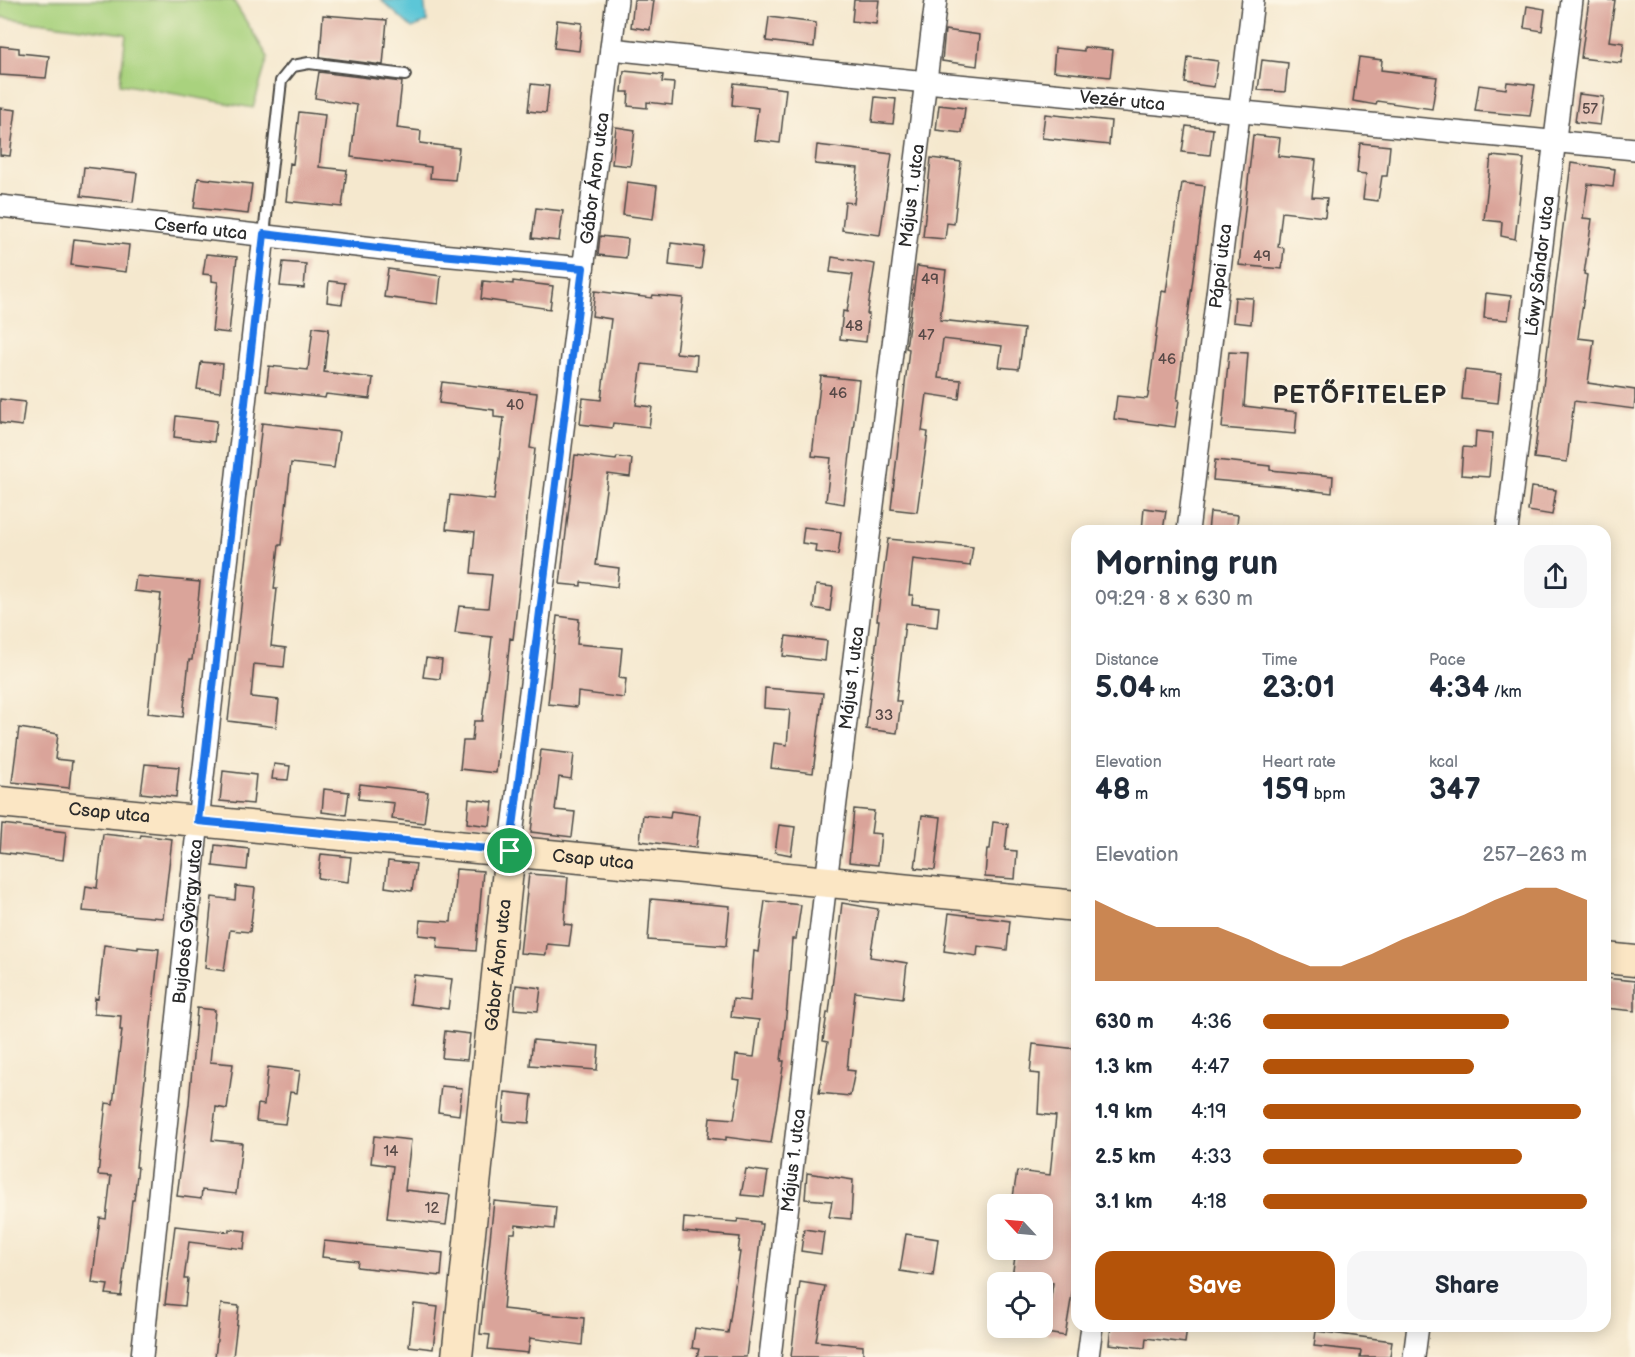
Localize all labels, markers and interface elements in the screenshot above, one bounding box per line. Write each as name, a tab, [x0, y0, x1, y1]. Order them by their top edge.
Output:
street label: Vezér utca	[1079, 87, 1166, 116]
house number: 57	[1582, 100, 1599, 119]
street label: Gábor Áron utca	[576, 111, 614, 246]
street label: Május 1. utca	[895, 143, 929, 249]
street label: Lőwy Sándor utca	[1521, 194, 1559, 338]
street label: Cserfa utca	[153, 213, 248, 245]
street label: Pápai utca	[1205, 222, 1237, 310]
house number: 49	[1253, 247, 1271, 266]
house number: 49	[921, 270, 939, 289]
house number: 48	[845, 317, 863, 336]
house number: 47	[918, 326, 935, 345]
house number: 46	[1158, 350, 1176, 369]
district label: PETŐFITELEP	[1273, 378, 1447, 410]
house number: 46	[829, 384, 847, 403]
house number: 40	[506, 396, 524, 415]
text: Morning run	[1095, 544, 1278, 584]
button: share	[1524, 545, 1587, 608]
text: 09:29 · 8 × 630 m	[1095, 587, 1253, 611]
street label: Május 1. utca	[835, 625, 869, 731]
text: Distance	[1095, 651, 1159, 670]
text: Time	[1262, 651, 1297, 670]
text: Pace	[1429, 651, 1465, 670]
text: 5.04	[1095, 670, 1155, 706]
text: 23:01	[1262, 670, 1335, 706]
text: 4:34	[1429, 670, 1489, 706]
text: km	[1155, 683, 1181, 702]
text: /km	[1489, 683, 1522, 702]
house number: 33	[875, 706, 893, 725]
text: Elevation	[1095, 753, 1162, 772]
text: Heart rate	[1262, 753, 1336, 772]
text: kcal	[1429, 753, 1458, 772]
text: 48	[1095, 772, 1131, 808]
text: 159	[1262, 772, 1310, 808]
text: 347	[1429, 772, 1481, 808]
text: m	[1131, 785, 1148, 804]
text: bpm	[1310, 785, 1345, 804]
street label: Csap utca	[68, 799, 151, 827]
pin	[484, 825, 535, 876]
icon: arrive	[493, 834, 526, 867]
street label: Bujdosó György utca	[169, 838, 207, 1005]
text: Elevation	[1095, 843, 1178, 867]
text: 257–263 m	[1482, 843, 1587, 867]
street label: Csap utca	[551, 845, 635, 874]
street label: Gábor Áron utca	[481, 898, 516, 1032]
text: 630 m	[1095, 1010, 1154, 1034]
text: 4:36	[1191, 1010, 1232, 1034]
text: 1.3 km	[1095, 1055, 1152, 1079]
text: 4:47	[1191, 1055, 1229, 1079]
text: 1.9 km	[1095, 1100, 1152, 1124]
text: 4:19	[1191, 1100, 1227, 1124]
street label: Május 1. utca	[777, 1108, 810, 1213]
house number: 14	[384, 1142, 398, 1161]
text: 2.5 km	[1095, 1145, 1156, 1169]
text: 4:33	[1191, 1145, 1232, 1169]
text: 3.1 km	[1095, 1190, 1152, 1214]
text: 4:18	[1191, 1190, 1227, 1214]
north arrow	[987, 1194, 1053, 1260]
map controls	[987, 1194, 1053, 1338]
house number: 12	[425, 1199, 439, 1218]
button: Save	[1095, 1251, 1335, 1320]
button: Share	[1347, 1251, 1587, 1320]
button: locate	[987, 1272, 1053, 1338]

